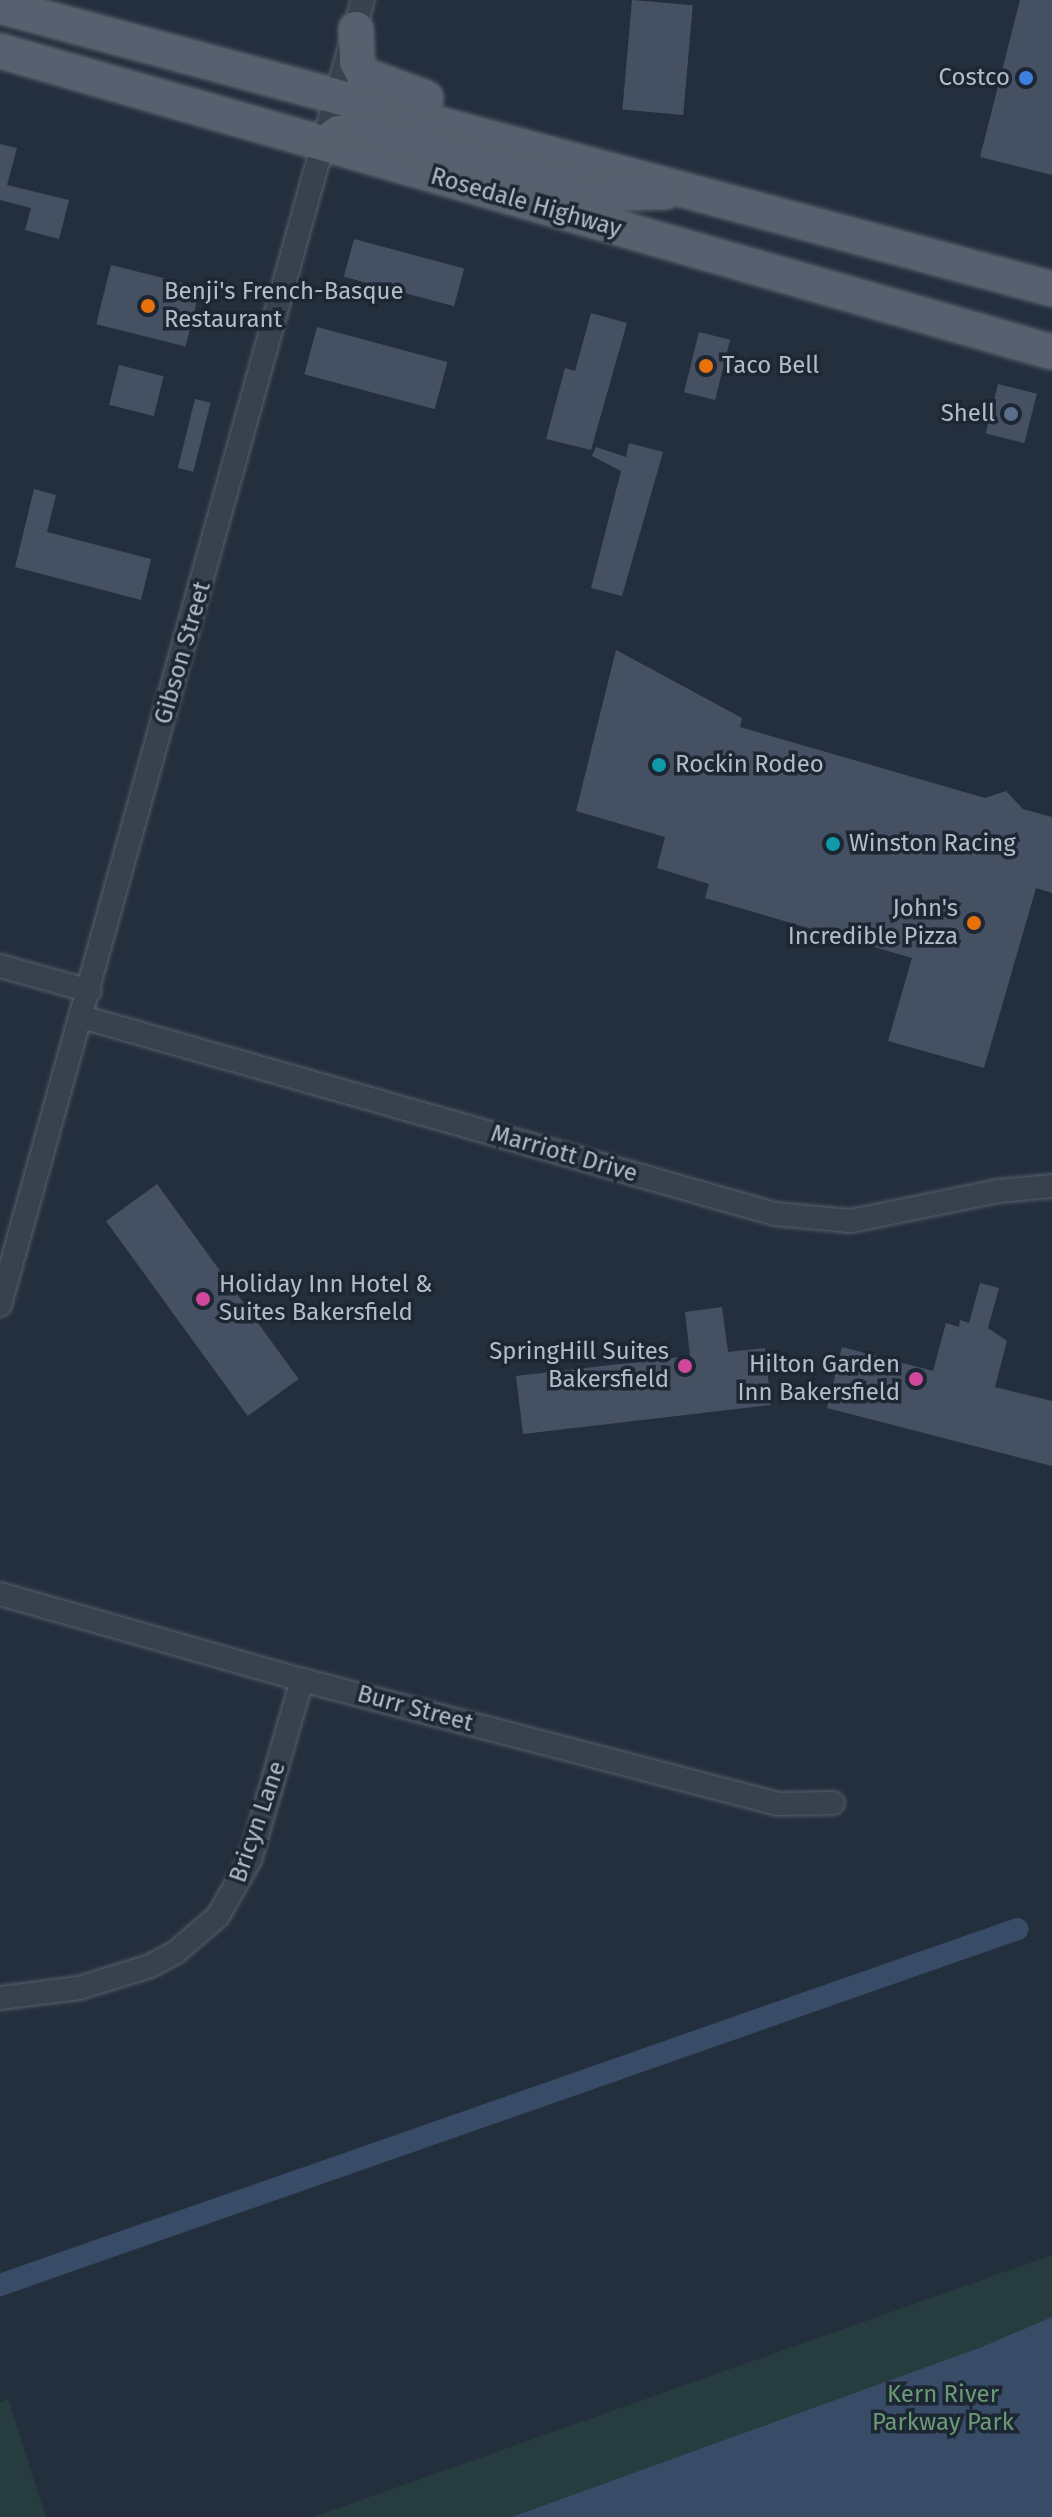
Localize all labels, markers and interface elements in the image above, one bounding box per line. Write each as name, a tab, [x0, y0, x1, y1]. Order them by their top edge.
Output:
place label: Costco	[939, 64, 1010, 92]
marker: Costco	[1017, 69, 1035, 87]
street label: Rosedale Highway	[427, 162, 625, 244]
place label: Benji's French-Basque Restaurant	[164, 278, 404, 334]
marker: Benji's French-Basque Restaurant	[139, 297, 157, 315]
place label: Taco Bell	[722, 352, 819, 380]
marker: Taco Bell	[697, 357, 715, 375]
place label: Shell	[941, 400, 995, 428]
marker: Shell	[1002, 405, 1020, 423]
street label: Gibson Street	[149, 578, 217, 728]
place label: Rockin Rodeo	[675, 751, 824, 779]
marker: Rockin Rodeo	[650, 756, 668, 774]
place label: Winston Racing	[849, 830, 1016, 858]
marker: Winston Racing	[824, 835, 842, 853]
place label: John's Incredible Pizza	[788, 895, 958, 951]
marker: John's Incredible Pizza	[965, 914, 983, 932]
street label: Marriott Drive	[487, 1119, 641, 1189]
place label: Holiday Inn Hotel & Suites Bakersfield	[219, 1271, 433, 1327]
marker: Holiday Inn Hotel & Suites Bakersfield	[194, 1290, 212, 1308]
place label: SpringHill Suites Bakersfield	[489, 1338, 669, 1394]
place label: Hilton Garden Inn Bakersfield	[737, 1351, 900, 1407]
marker: SpringHill Suites Bakersfield	[676, 1357, 694, 1375]
marker: Hilton Garden Inn Bakersfield	[907, 1370, 925, 1388]
street label: Burr Street	[354, 1680, 476, 1738]
street label: Bricyn Lane	[224, 1758, 292, 1886]
park label: Kern River Parkway Park	[872, 2381, 1014, 2437]

